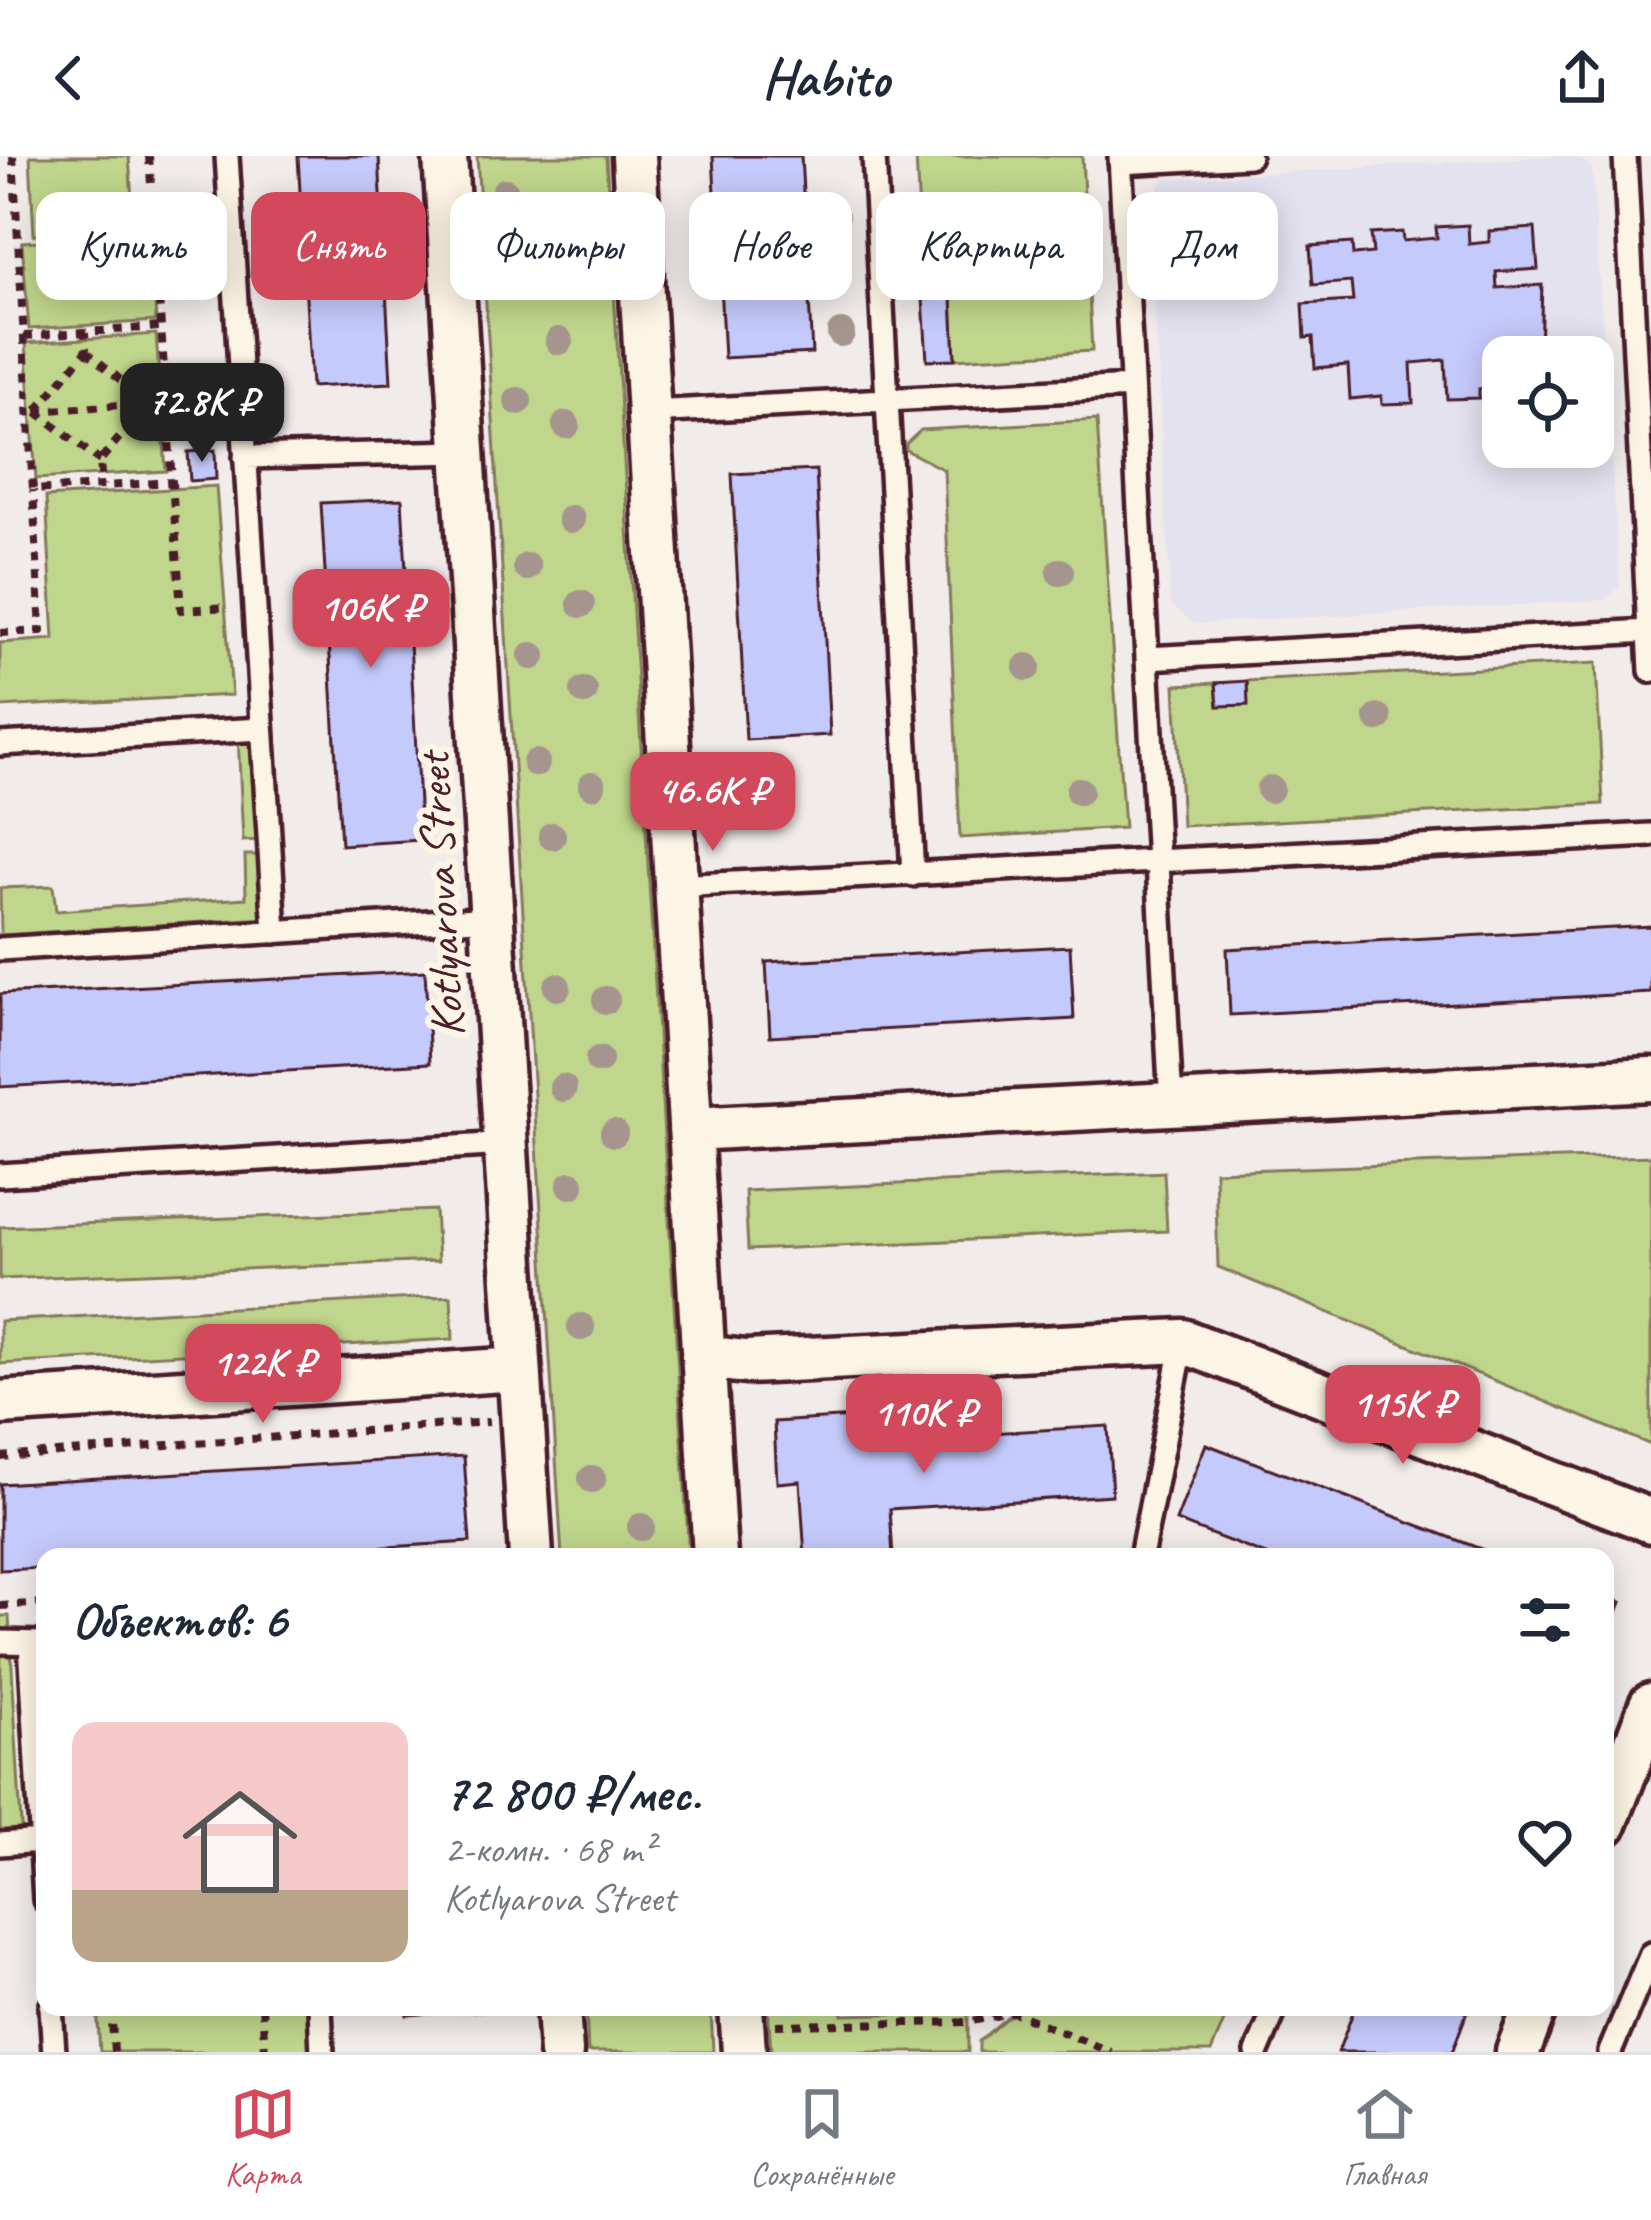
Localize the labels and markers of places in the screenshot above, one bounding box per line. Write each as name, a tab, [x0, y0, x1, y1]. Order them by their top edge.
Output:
pin: 72.8K ₽	[91, 363, 313, 465]
pin: 106K ₽	[273, 569, 469, 671]
pin: 46.6K ₽	[602, 752, 824, 854]
pin: 122K ₽	[165, 1324, 361, 1426]
pin: 115K ₽	[1305, 1365, 1501, 1467]
pin: 110K ₽	[826, 1374, 1022, 1476]

